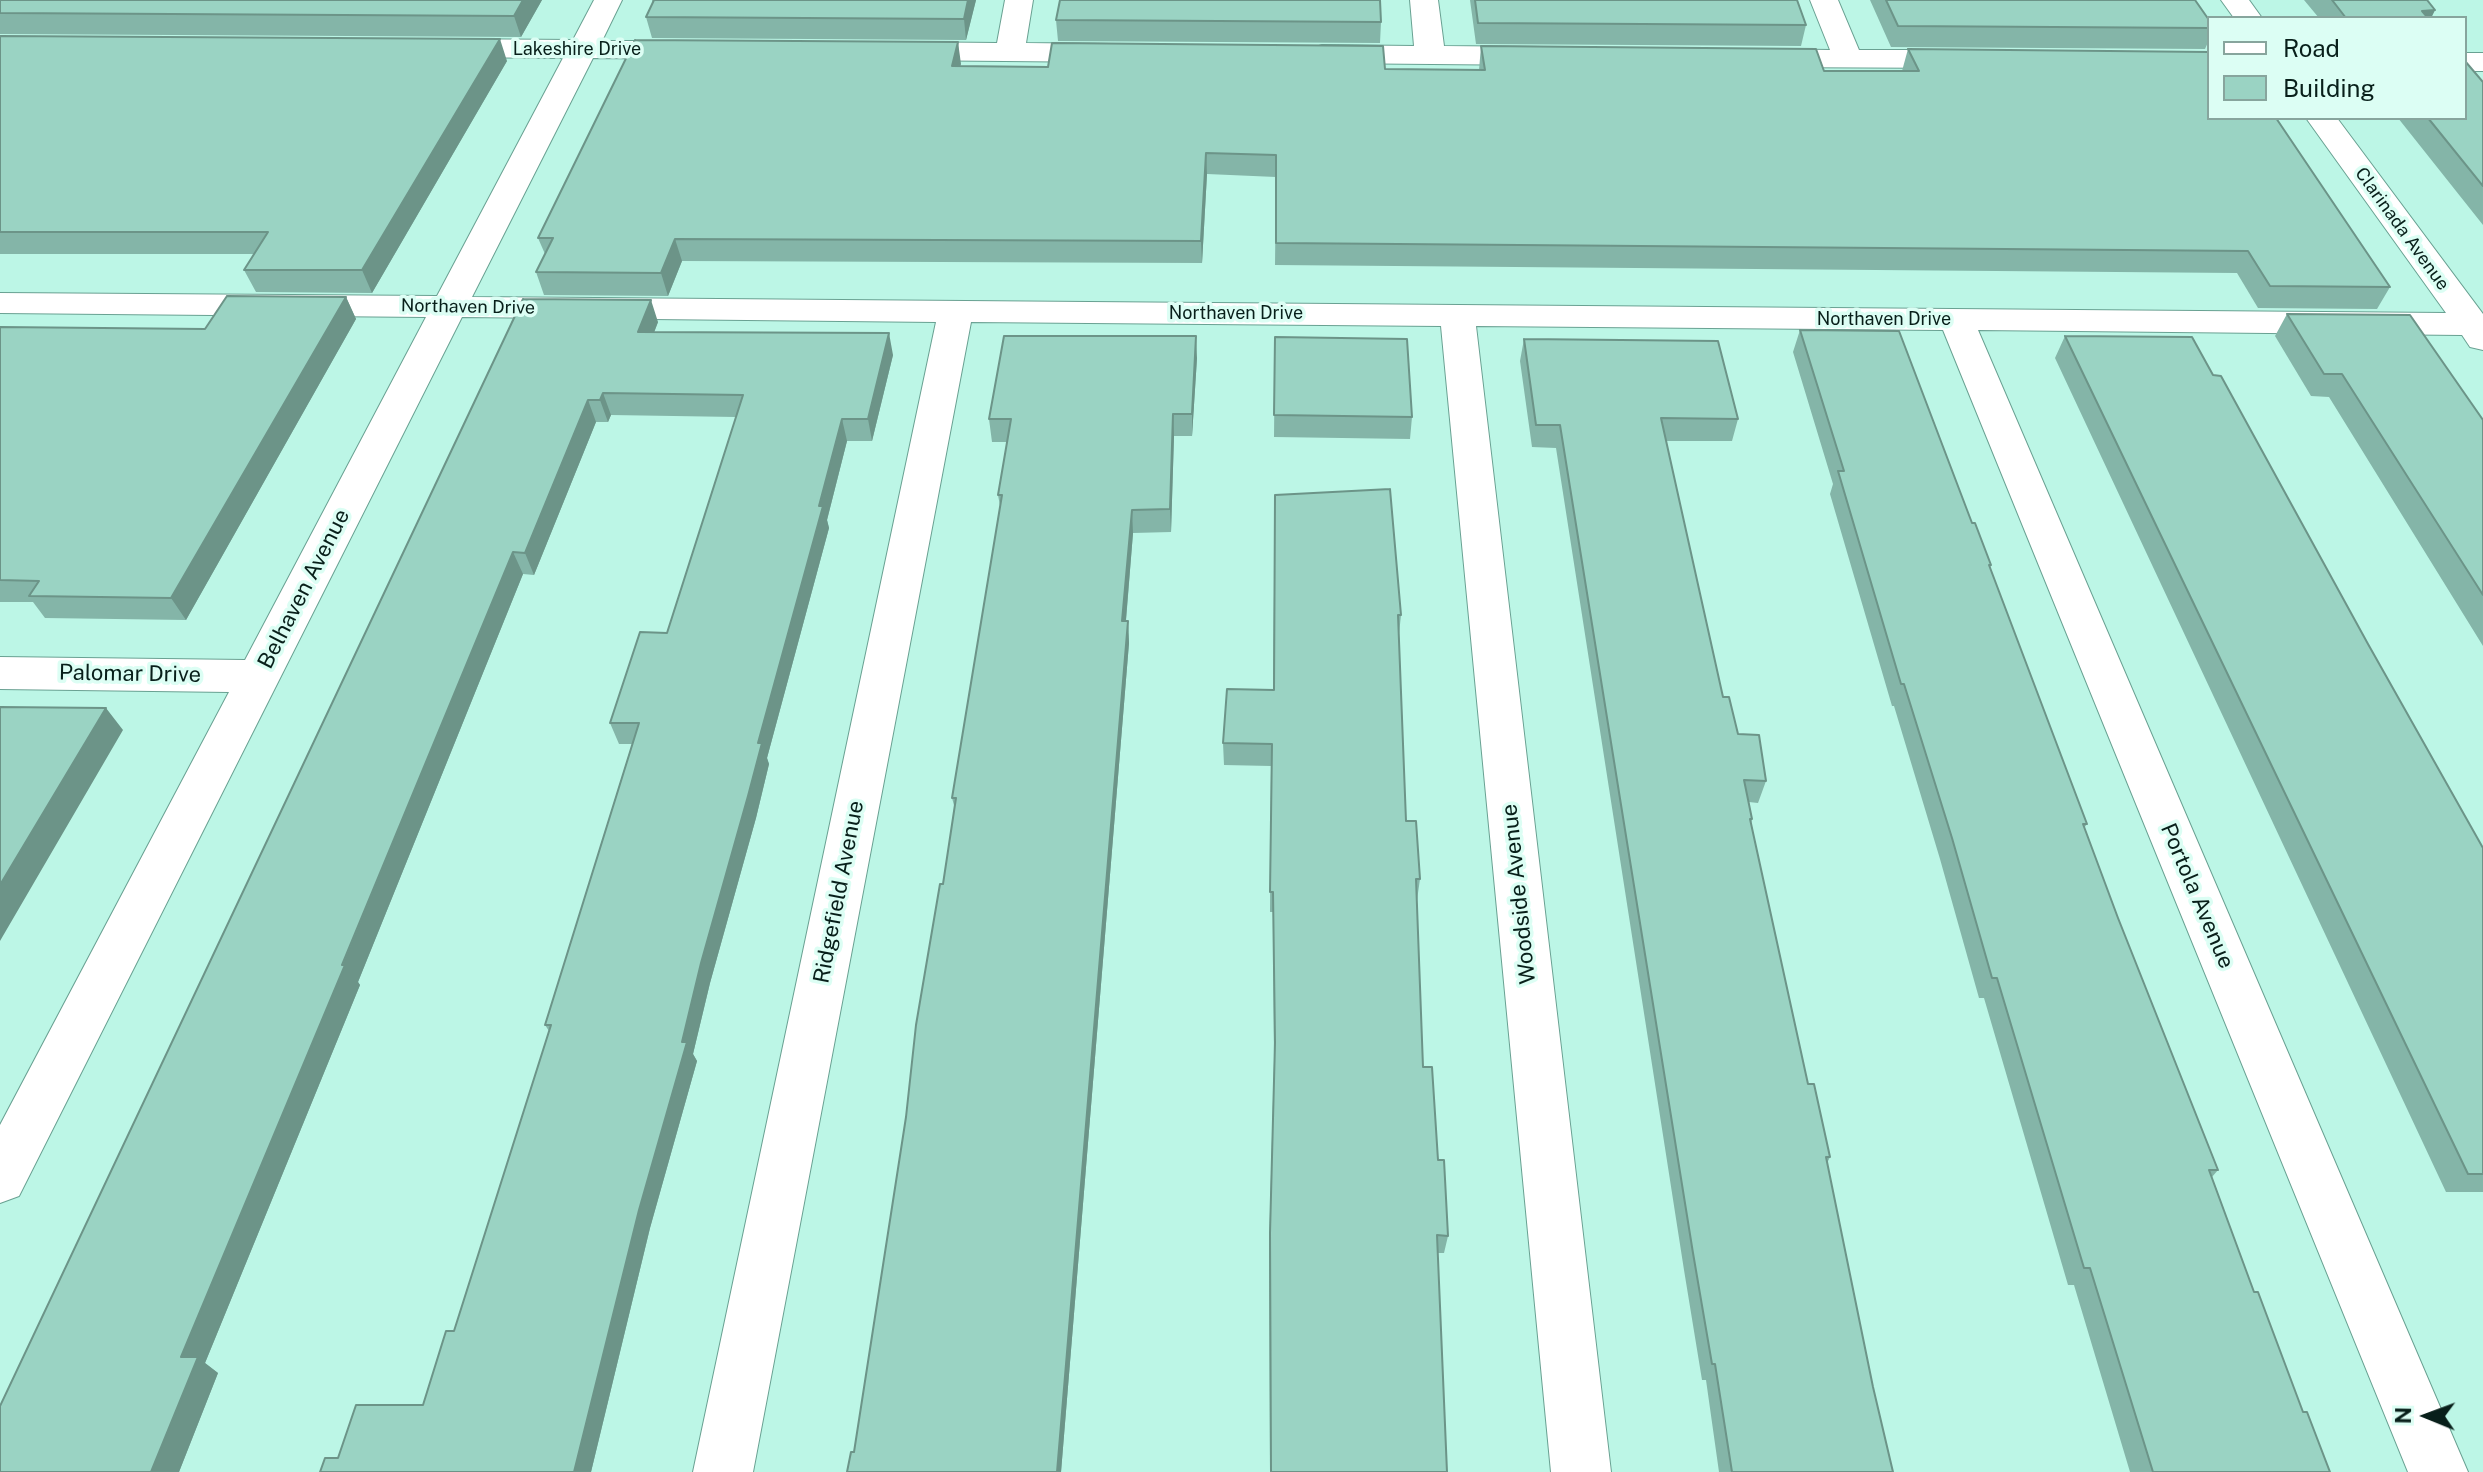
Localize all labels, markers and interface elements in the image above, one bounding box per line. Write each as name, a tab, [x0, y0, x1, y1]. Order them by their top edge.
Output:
legend	[2207, 16, 2467, 120]
text: Road	[2283, 34, 2340, 62]
street label: Lakeshire Drive	[513, 38, 641, 60]
text: Building	[2283, 74, 2375, 102]
street label: Clarinada Avenue	[2350, 163, 2454, 295]
street label: Northaven Drive	[401, 295, 535, 319]
street label: Northaven Drive	[1169, 302, 1303, 324]
street label: Northaven Drive	[1817, 308, 1951, 330]
street label: Belhaven Avenue	[252, 505, 356, 673]
street label: Palomar Drive	[59, 660, 201, 688]
street label: Ridgefield Avenue	[808, 799, 870, 985]
street label: Woodside Avenue	[1496, 803, 1542, 985]
street label: Portola Avenue	[2155, 820, 2239, 972]
north arrow	[2387, 1376, 2467, 1456]
text: N	[2390, 1407, 2416, 1424]

